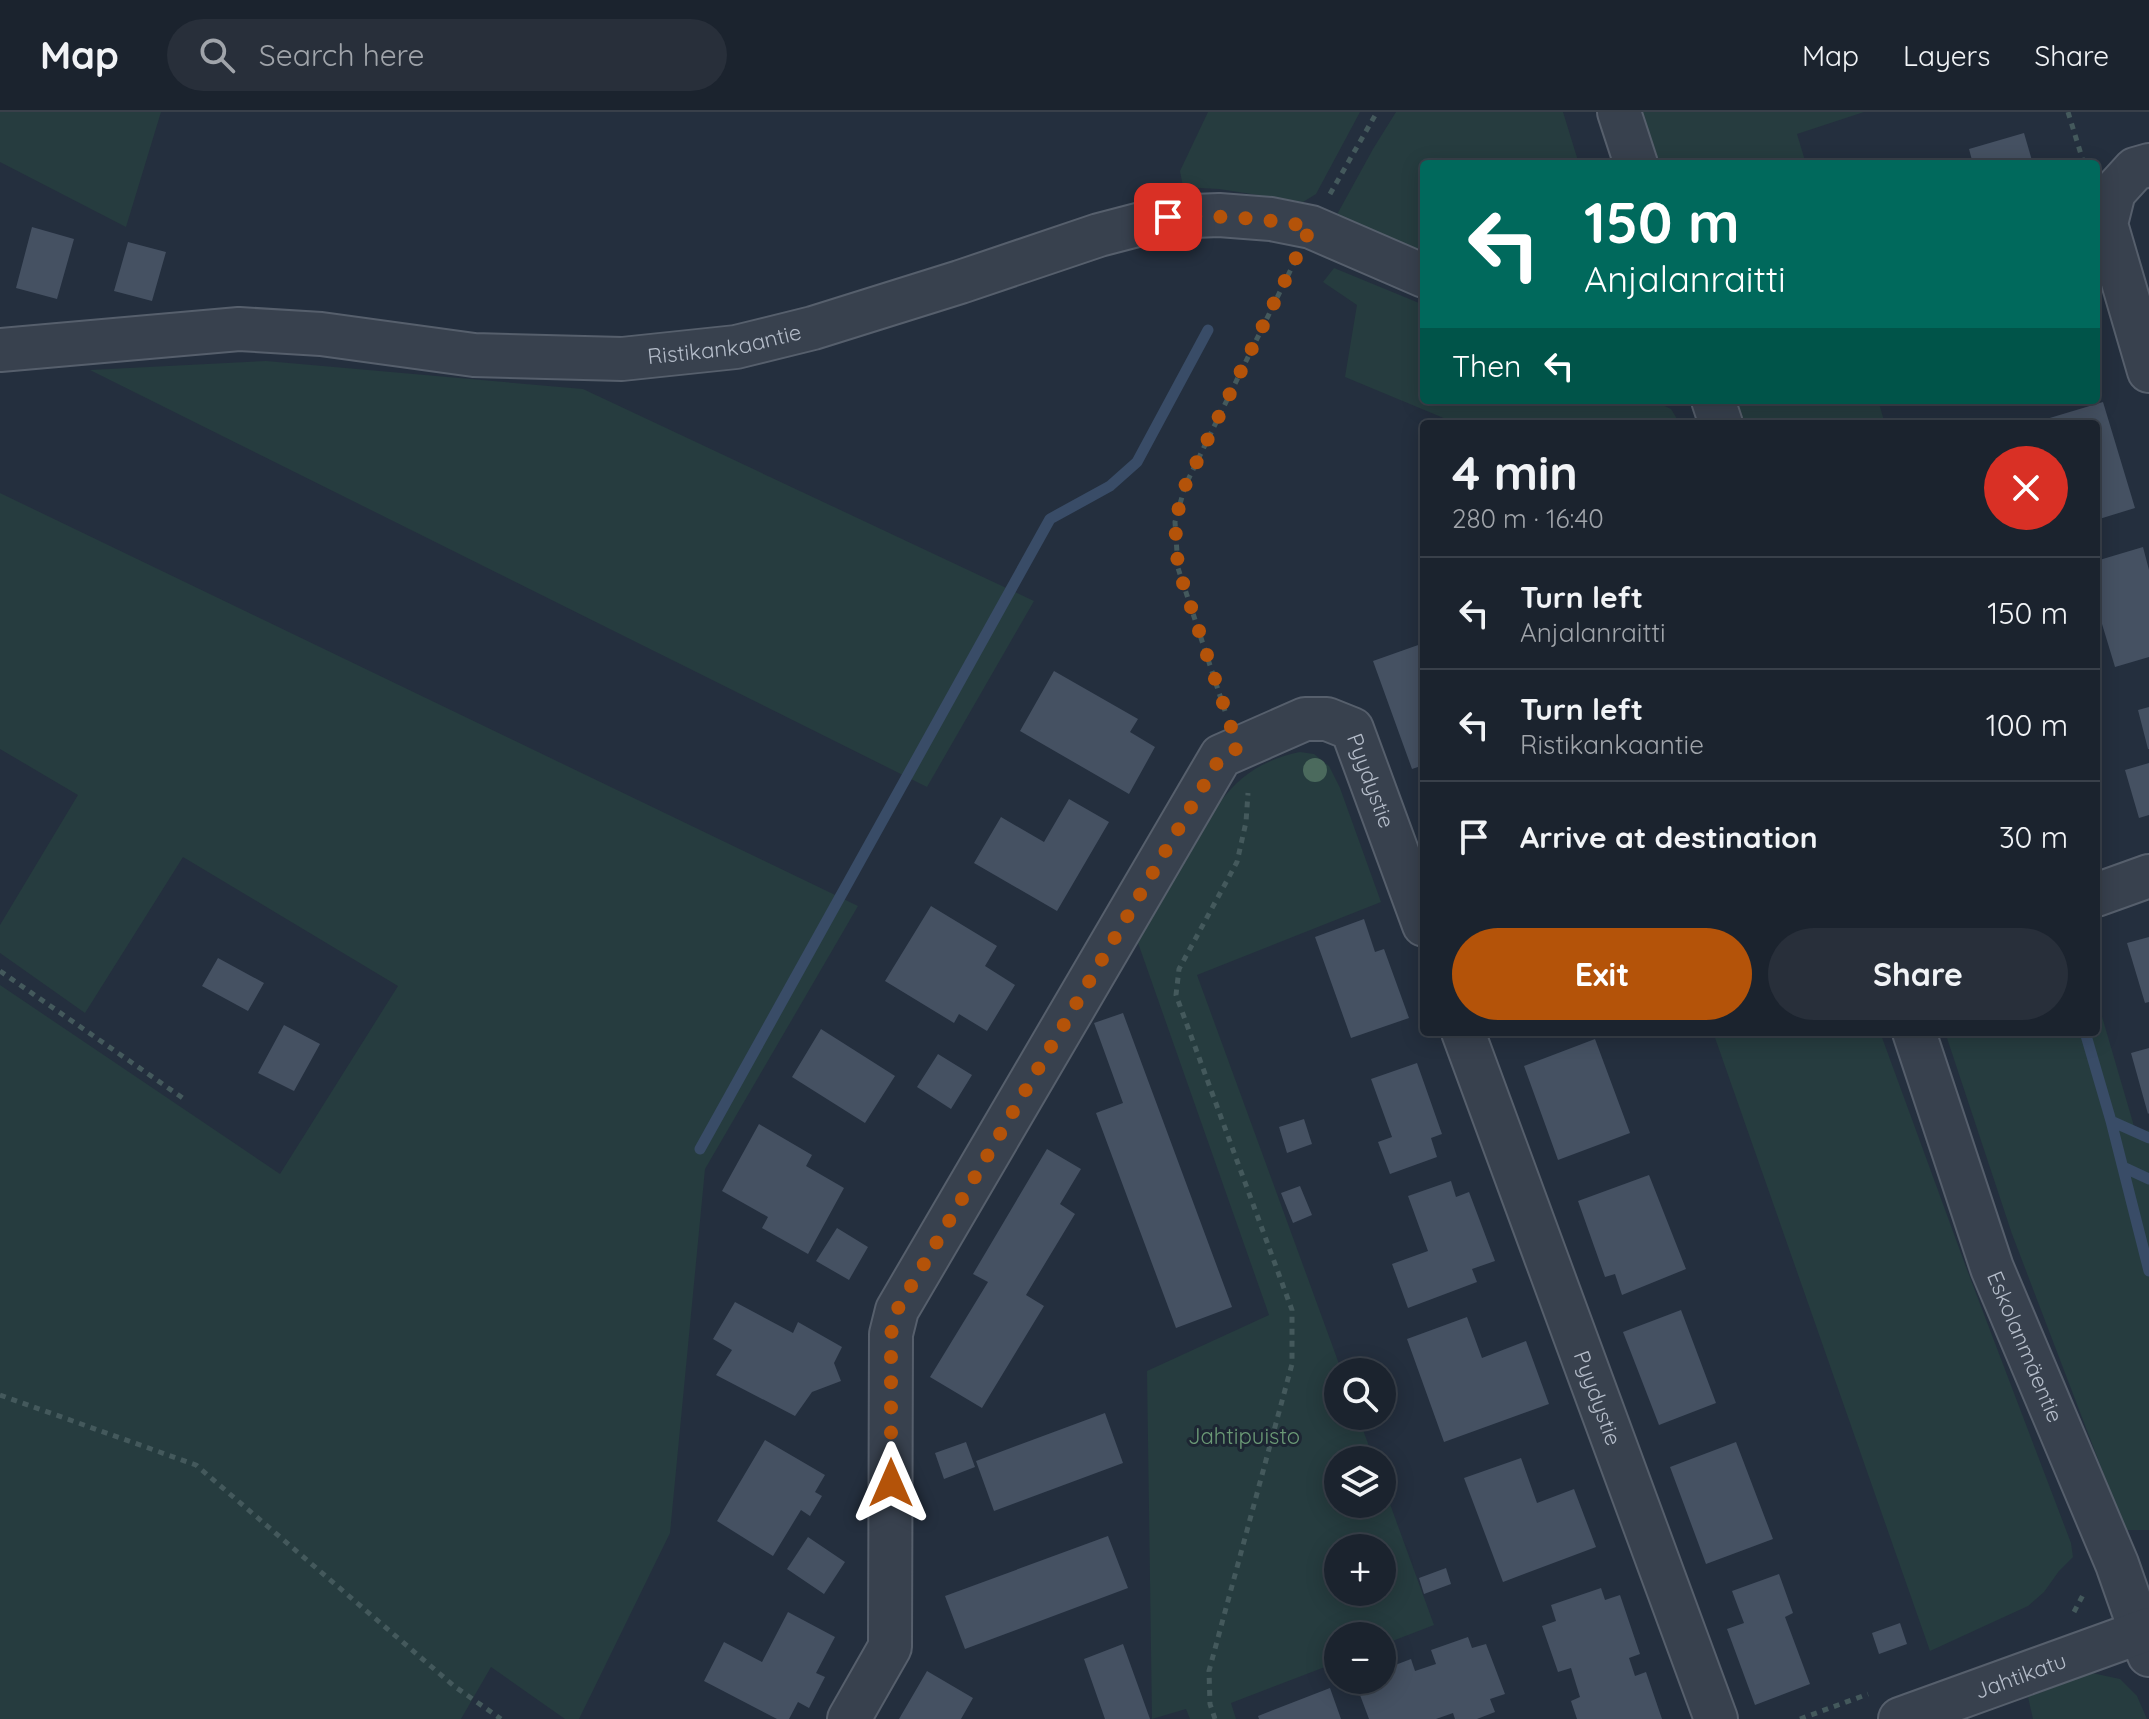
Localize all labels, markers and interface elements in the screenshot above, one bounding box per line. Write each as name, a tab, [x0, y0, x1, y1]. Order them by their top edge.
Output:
search box	[167, 19, 727, 91]
text: Map	[40, 31, 119, 79]
icon: search	[195, 33, 239, 77]
text: Search here	[259, 36, 424, 74]
text: Map	[1802, 38, 1859, 73]
text: Layers	[1903, 38, 1990, 73]
text: Share	[2034, 38, 2109, 73]
pin	[1134, 183, 1202, 251]
text: 150 m	[1584, 187, 1740, 257]
icon: left	[1452, 192, 1556, 296]
icon: arrive	[1146, 195, 1190, 239]
text: Anjalanraitti	[1584, 256, 1786, 301]
street label: Ristikankaantie	[646, 317, 804, 370]
icon: left	[1537, 344, 1581, 388]
text: Then	[1452, 347, 1521, 385]
text: 4 min	[1452, 442, 1578, 502]
button: close	[1984, 446, 2068, 530]
text: 280 m · 16:40	[1452, 502, 1604, 535]
text: Turn left	[1520, 578, 1643, 616]
icon: left	[1452, 591, 1496, 635]
text: 150 m	[1987, 594, 2068, 632]
text: Anjalanraitti	[1520, 616, 1666, 649]
text: Turn left	[1520, 690, 1643, 728]
icon: left	[1452, 703, 1496, 747]
text: 100 m	[1986, 706, 2068, 744]
text: Ristikankaantie	[1520, 728, 1704, 761]
street label: Pyydystie	[1341, 729, 1401, 832]
icon: arrive	[1452, 815, 1496, 859]
text: Arrive at destination	[1520, 818, 1818, 856]
text: 30 m	[1999, 818, 2068, 856]
button: Exit	[1452, 928, 1752, 1020]
button: Share	[1768, 928, 2068, 1020]
street label: Eskolanmäentie	[1981, 1267, 2070, 1427]
street label: Pyydystie	[1568, 1347, 1628, 1449]
map controls	[1324, 1358, 1396, 1694]
button: search	[1324, 1358, 1396, 1430]
park label: Jahtipuisto	[1188, 1422, 1300, 1450]
position arrow	[849, 1441, 933, 1525]
button: layers	[1324, 1446, 1396, 1518]
button: +	[1324, 1534, 1396, 1606]
button: −	[1324, 1622, 1396, 1694]
street label: Jahtikatu	[1971, 1646, 2070, 1705]

